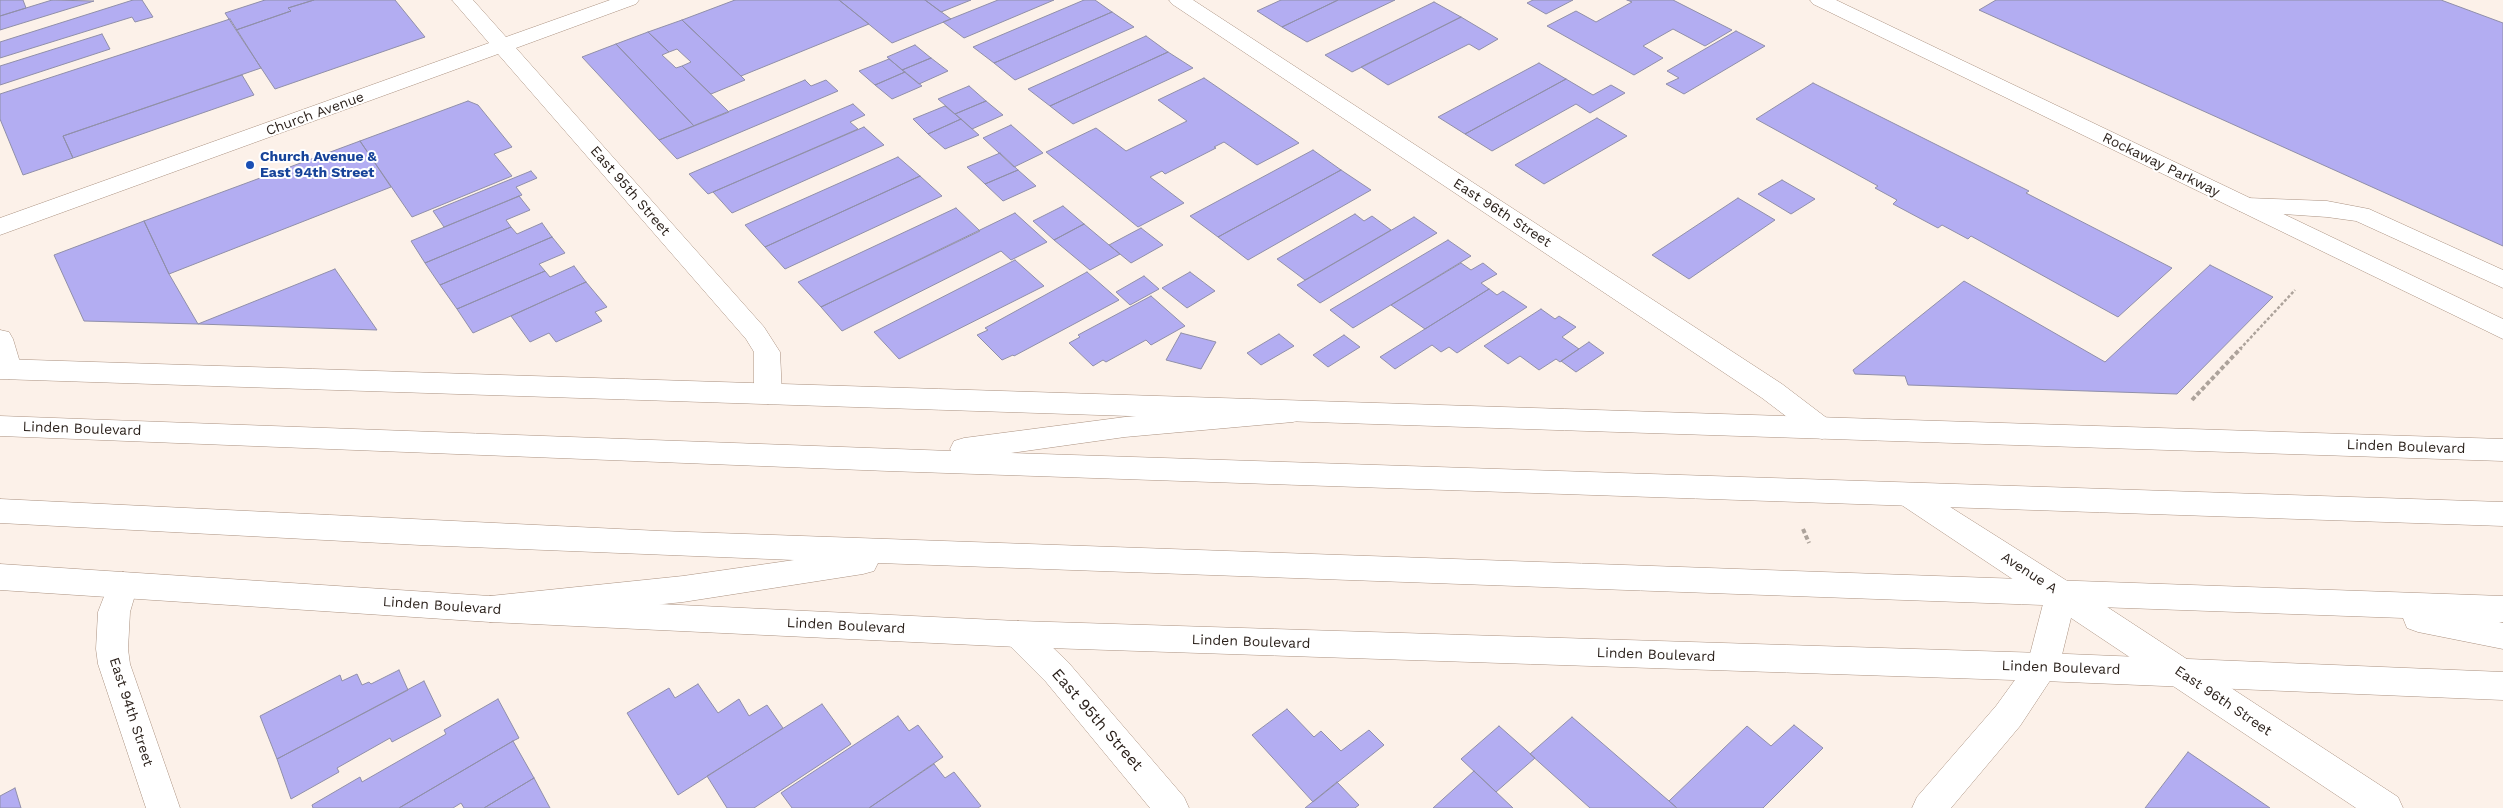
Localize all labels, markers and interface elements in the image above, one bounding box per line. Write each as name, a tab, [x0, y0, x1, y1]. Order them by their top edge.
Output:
street label: Church Avenue	[264, 88, 366, 140]
street label: Rockaway Parkway	[2100, 129, 2222, 201]
street label: East 95th Street	[587, 143, 673, 239]
place label: Church Avenue & East 94th Street	[260, 149, 377, 182]
marker: Church Avenue & East 94th Street	[244, 159, 256, 171]
street label: East 96th Street	[1450, 175, 1554, 251]
street label: Linden Boulevard	[22, 419, 142, 439]
street label: Linden Boulevard	[2346, 437, 2466, 457]
street label: Avenue A	[1998, 549, 2060, 597]
street label: Linden Boulevard	[382, 593, 502, 619]
street label: Linden Boulevard	[786, 615, 906, 637]
street label: Linden Boulevard	[1191, 632, 1311, 652]
street label: Linden Boulevard	[1596, 645, 1716, 665]
street label: East 94th Street	[105, 655, 157, 769]
street label: Linden Boulevard	[2001, 658, 2121, 678]
street label: East 96th Street	[2171, 662, 2275, 740]
street label: East 95th Street	[1047, 665, 1147, 775]

